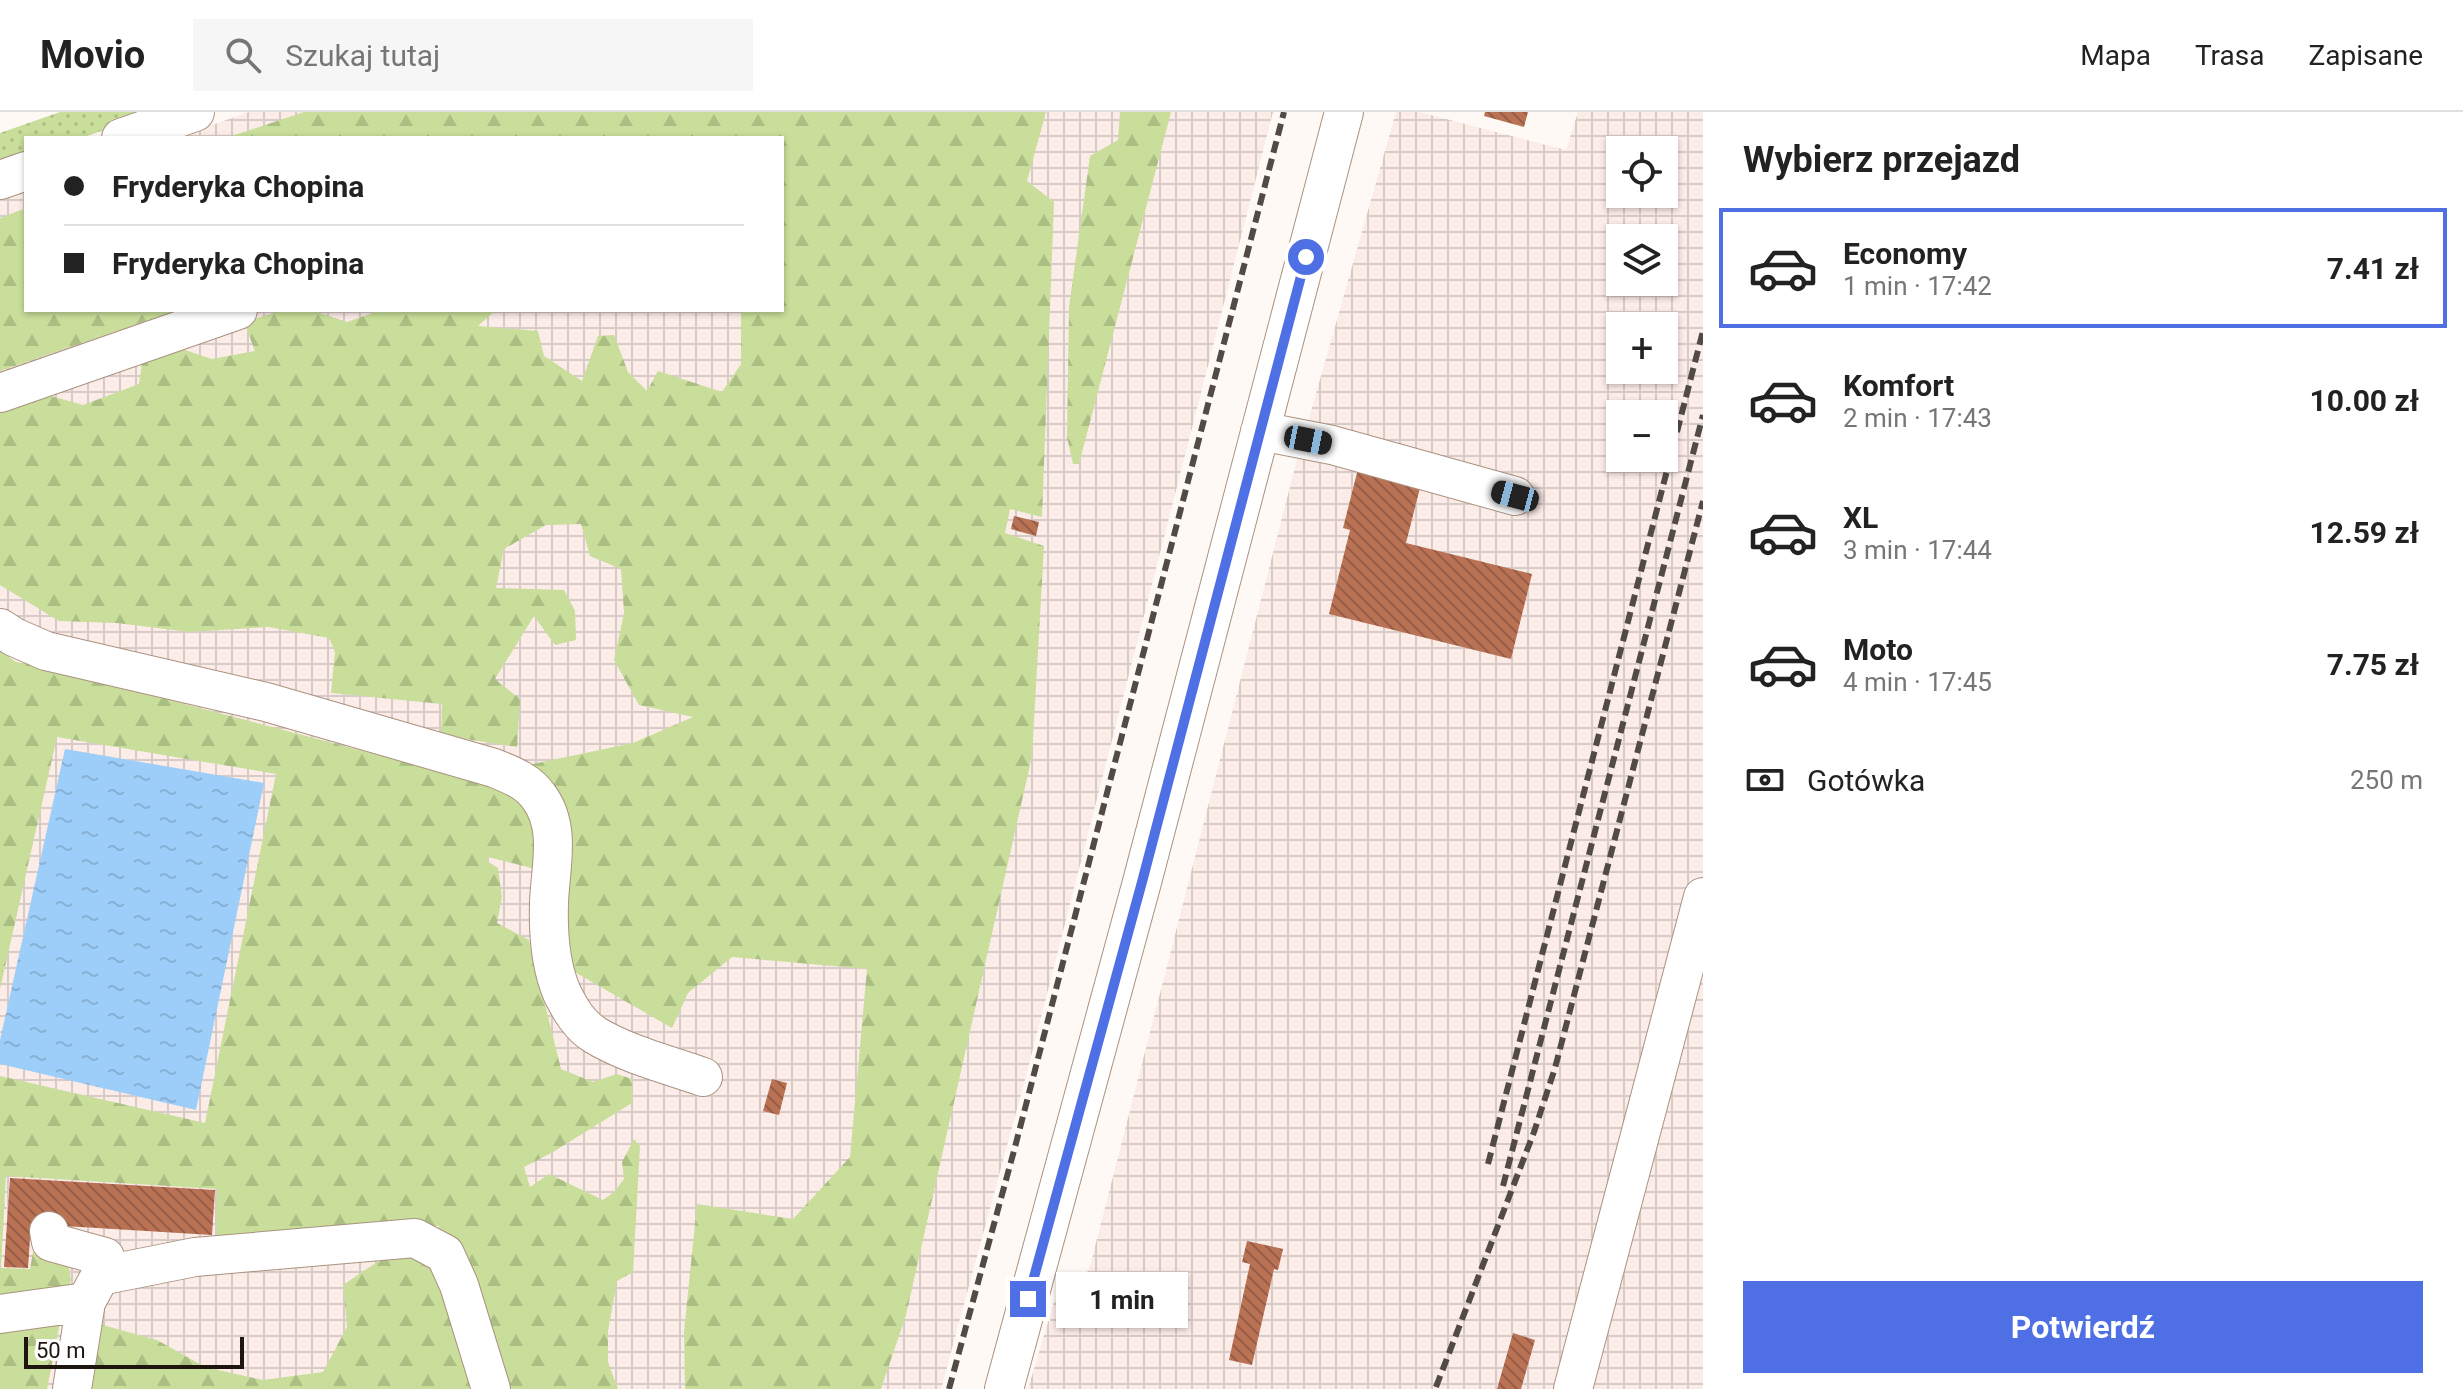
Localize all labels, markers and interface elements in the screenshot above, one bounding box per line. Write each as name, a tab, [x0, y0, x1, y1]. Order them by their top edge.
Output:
search box	[193, 19, 753, 91]
text: Movio	[40, 33, 145, 77]
icon: search	[221, 33, 265, 77]
text: Szukaj tutaj	[285, 38, 440, 73]
text: Mapa	[2080, 39, 2151, 72]
text: Trasa	[2195, 39, 2264, 72]
text: Zapisane	[2308, 39, 2423, 72]
map controls	[1606, 136, 1678, 472]
button: locate	[1606, 136, 1678, 208]
text: Wybierz przejazd	[1743, 139, 2020, 181]
text: Fryderyka Chopina	[112, 169, 364, 204]
button: layers	[1606, 224, 1678, 296]
icon: car	[1747, 232, 1819, 304]
text: Economy	[1843, 236, 1967, 271]
route start	[1288, 239, 1324, 275]
text: Fryderyka Chopina	[112, 246, 364, 281]
text: 7.41 zł	[2327, 251, 2419, 286]
text: 1 min · 17:42	[1843, 271, 1992, 301]
button: +	[1606, 312, 1678, 384]
icon: car	[1747, 364, 1819, 436]
text: Komfort	[1843, 368, 1954, 403]
text: 10.00 zł	[2310, 383, 2419, 418]
button: −	[1606, 400, 1678, 472]
text: 2 min · 17:43	[1843, 403, 1992, 433]
car	[1282, 424, 1334, 456]
car	[1489, 478, 1541, 514]
icon: car	[1747, 496, 1819, 568]
text: XL	[1843, 500, 1878, 535]
text: 12.59 zł	[2310, 515, 2419, 550]
text: 3 min · 17:44	[1843, 535, 1992, 565]
icon: car	[1747, 628, 1819, 700]
text: Moto	[1843, 632, 1913, 667]
text: 7.75 zł	[2327, 647, 2419, 682]
text: 4 min · 17:45	[1843, 667, 1992, 697]
icon: cash	[1743, 758, 1787, 802]
text: Gotówka	[1807, 763, 1925, 798]
text: 250 m	[2350, 765, 2423, 795]
callout: 1 min	[1056, 1271, 1188, 1327]
route end	[1010, 1281, 1046, 1317]
button: Potwierdź	[1743, 1281, 2423, 1373]
text: 1 min	[1089, 1285, 1155, 1315]
scale bar	[24, 1333, 244, 1369]
text: 50 m	[36, 1338, 85, 1363]

